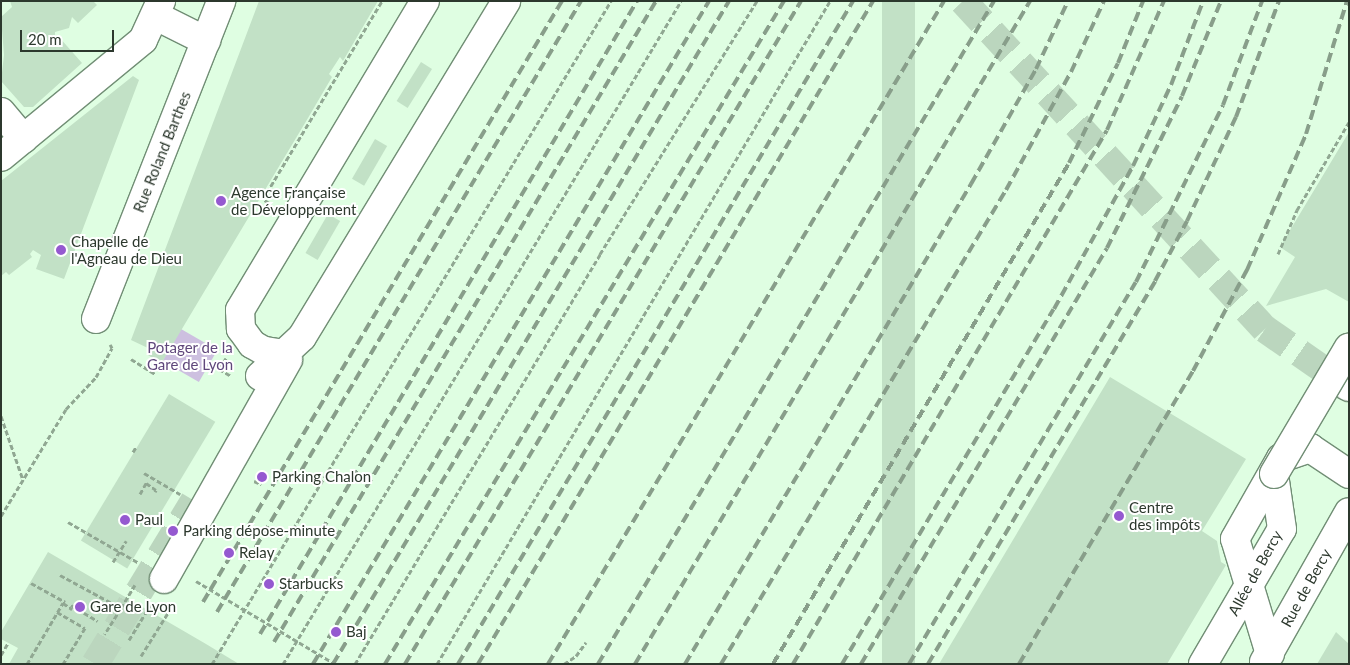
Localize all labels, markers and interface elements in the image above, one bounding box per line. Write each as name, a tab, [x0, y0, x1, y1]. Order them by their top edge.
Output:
scale bar	[22, 20, 116, 52]
text: 20 m	[28, 30, 62, 48]
street label: Rue Roland Barthes	[130, 89, 194, 215]
place label: Agence Française de Développement	[231, 183, 356, 218]
marker: Agence Française de Développement	[215, 195, 227, 207]
place label: Chapelle de l'Agneau de Dieu	[71, 232, 182, 267]
marker: Chapelle de l'Agneau de Dieu	[55, 244, 67, 256]
park label: Potager de la Gare de Lyon	[147, 338, 233, 373]
place label: Parking Chalon	[272, 468, 371, 486]
marker: Parking Chalon	[256, 471, 268, 483]
place label: Centre des impôts	[1129, 498, 1200, 533]
marker: Centre des impôts	[1113, 510, 1125, 522]
place label: Paul	[135, 511, 163, 529]
marker: Paul	[119, 514, 131, 526]
place label: Parking dépose-minute	[183, 522, 335, 540]
marker: Parking dépose-minute	[167, 525, 179, 537]
street label: Allée de Bercy	[1224, 527, 1286, 619]
place label: Relay	[239, 544, 274, 562]
street label: Rue de Bercy	[1277, 546, 1335, 630]
marker: Relay	[223, 547, 235, 559]
place label: Starbucks	[279, 575, 343, 593]
marker: Starbucks	[263, 578, 275, 590]
place label: Gare de Lyon	[90, 598, 176, 616]
marker: Gare de Lyon	[74, 601, 86, 613]
place label: Baj	[346, 623, 367, 641]
marker: Baj	[330, 626, 342, 638]

